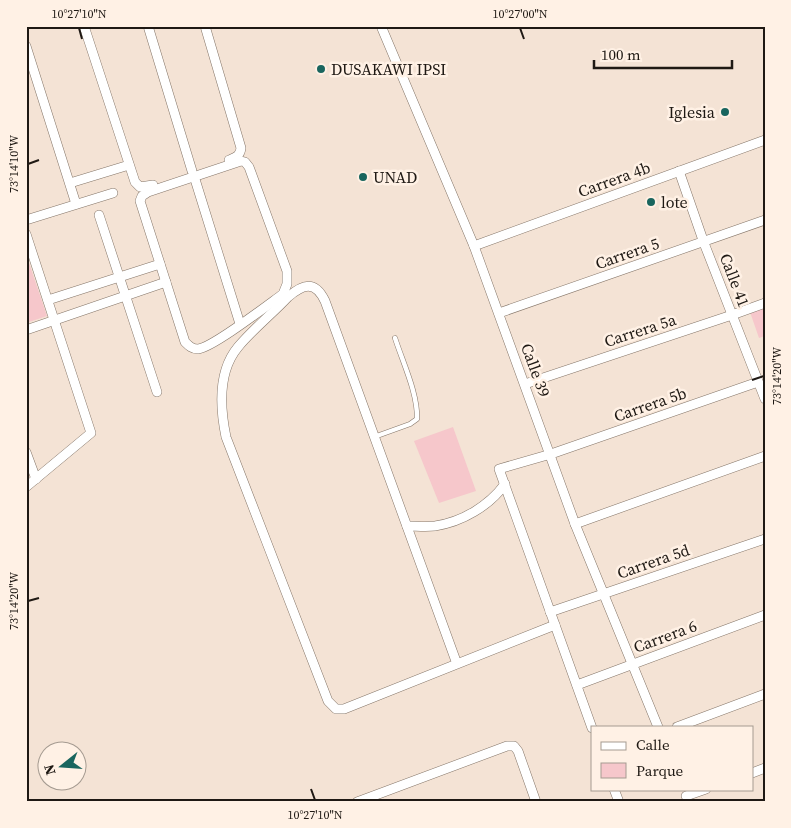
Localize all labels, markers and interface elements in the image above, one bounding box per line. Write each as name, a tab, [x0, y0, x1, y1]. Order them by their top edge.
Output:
text: 10°27'10"N	[51, 6, 107, 22]
text: 10°27'00"N	[492, 6, 548, 22]
scale bar	[594, 38, 731, 70]
text: 100 m	[601, 44, 641, 65]
place label: DUSAKAWI IPSI	[331, 58, 446, 80]
marker: DUSAKAWI IPSI	[315, 63, 327, 75]
place label: Iglesia	[668, 101, 716, 123]
marker: Iglesia	[719, 106, 731, 118]
text: 73°14'10"W	[6, 135, 22, 193]
street label: Carrera 4b	[575, 156, 653, 202]
place label: UNAD	[373, 166, 417, 188]
marker: UNAD	[357, 171, 369, 183]
place label: lote	[661, 191, 688, 213]
marker: lote	[645, 196, 657, 208]
street label: Carrera 5	[592, 232, 662, 274]
street label: Calle 41	[715, 250, 755, 310]
street label: Carrera 5a	[601, 308, 680, 352]
street label: Calle 39	[516, 340, 556, 400]
text: 73°14'20"W	[769, 347, 785, 405]
street label: Carrera 5b	[611, 381, 689, 427]
street label: Carrera 5d	[614, 538, 692, 584]
text: 73°14'20"W	[6, 572, 22, 630]
street label: Carrera 6	[630, 614, 700, 658]
legend	[591, 726, 754, 790]
text: Calle	[636, 734, 670, 755]
north arrow	[38, 740, 88, 790]
text: Parque	[636, 760, 684, 781]
text: N	[39, 762, 61, 778]
text: 10°27'10"N	[287, 807, 343, 823]

